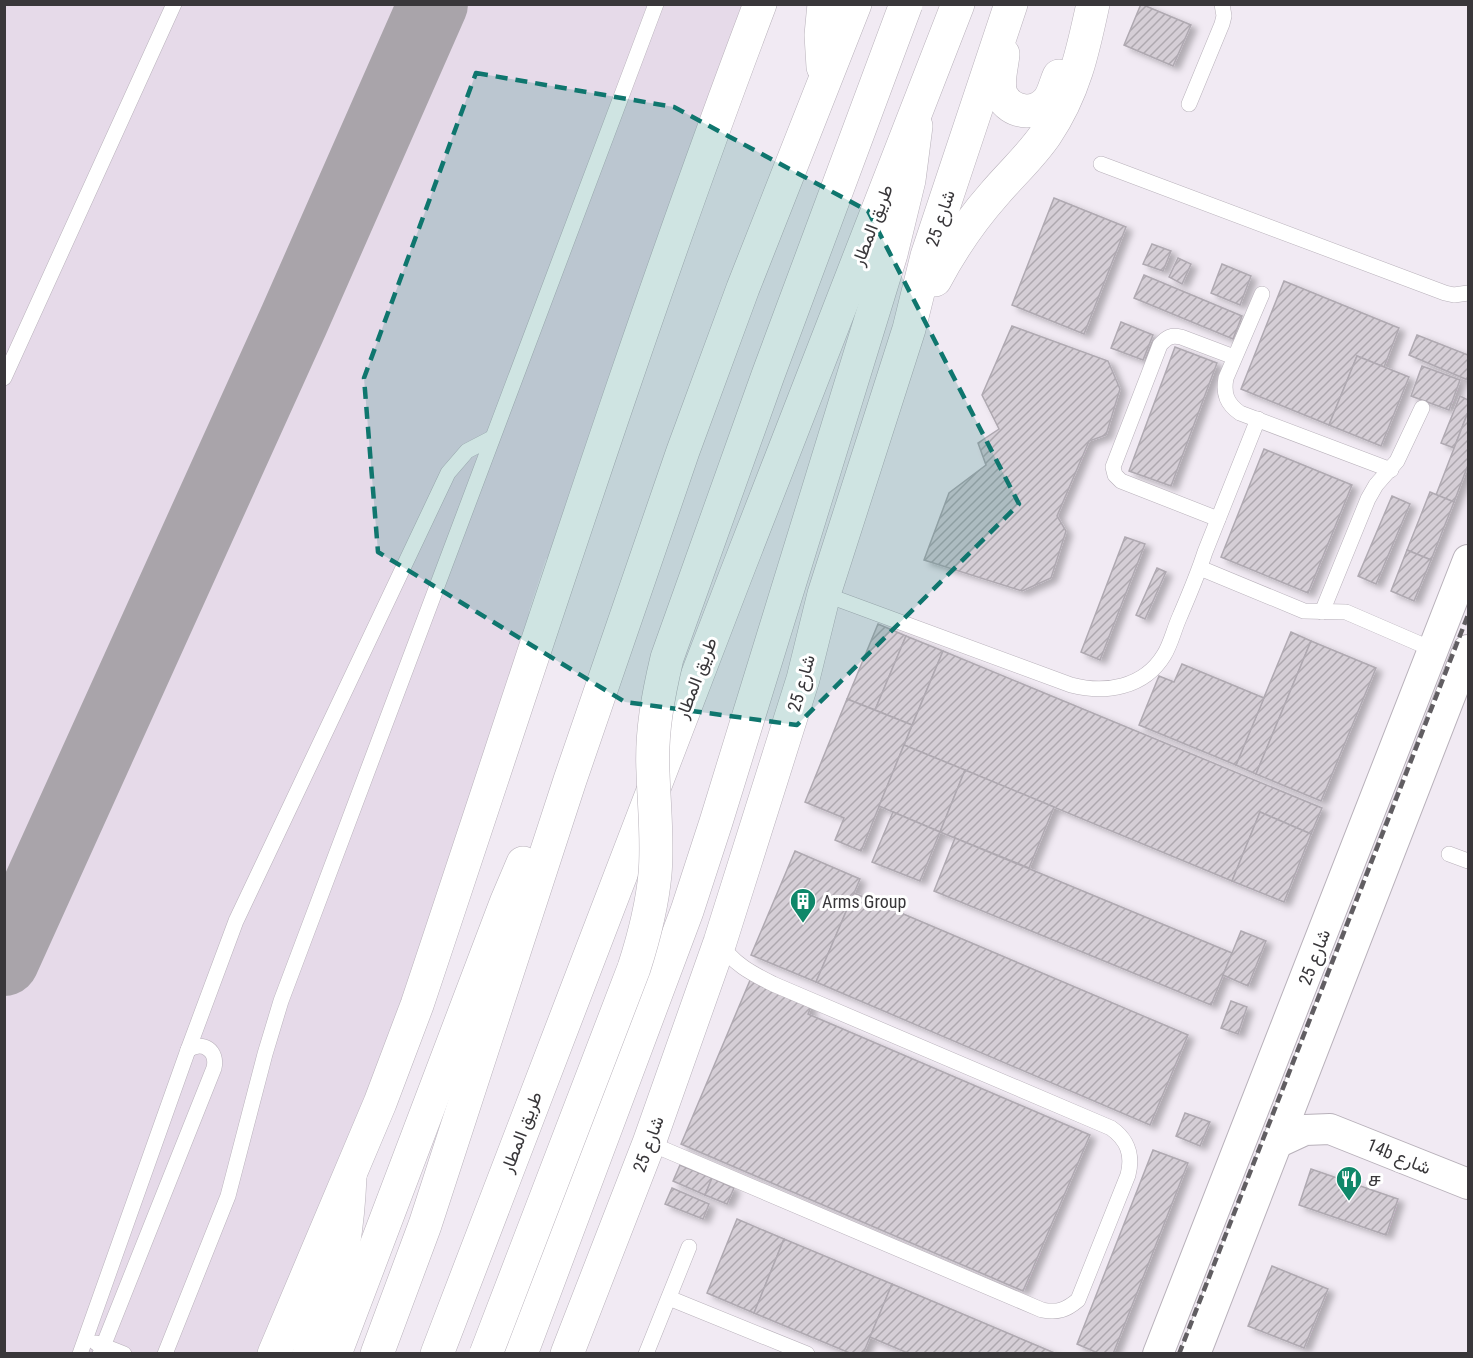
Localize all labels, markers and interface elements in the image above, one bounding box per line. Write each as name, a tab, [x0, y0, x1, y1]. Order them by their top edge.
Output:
street label: طريق المطار	[847, 182, 898, 270]
street label: شارع 25	[921, 187, 961, 250]
street label: طريق المطار	[671, 635, 722, 723]
street label: شارع 25	[783, 652, 821, 714]
building icon: Arms Group	[788, 886, 818, 924]
place label: Arms Group	[822, 891, 906, 912]
street label: شارع 25	[1294, 926, 1336, 989]
street label: طريق المطار	[496, 1089, 547, 1177]
street label: شارع 25	[628, 1113, 670, 1176]
street label: 14b شارع	[1363, 1134, 1434, 1180]
restaurant icon: ச	[1334, 1164, 1364, 1202]
place label: ச	[1368, 1169, 1381, 1190]

